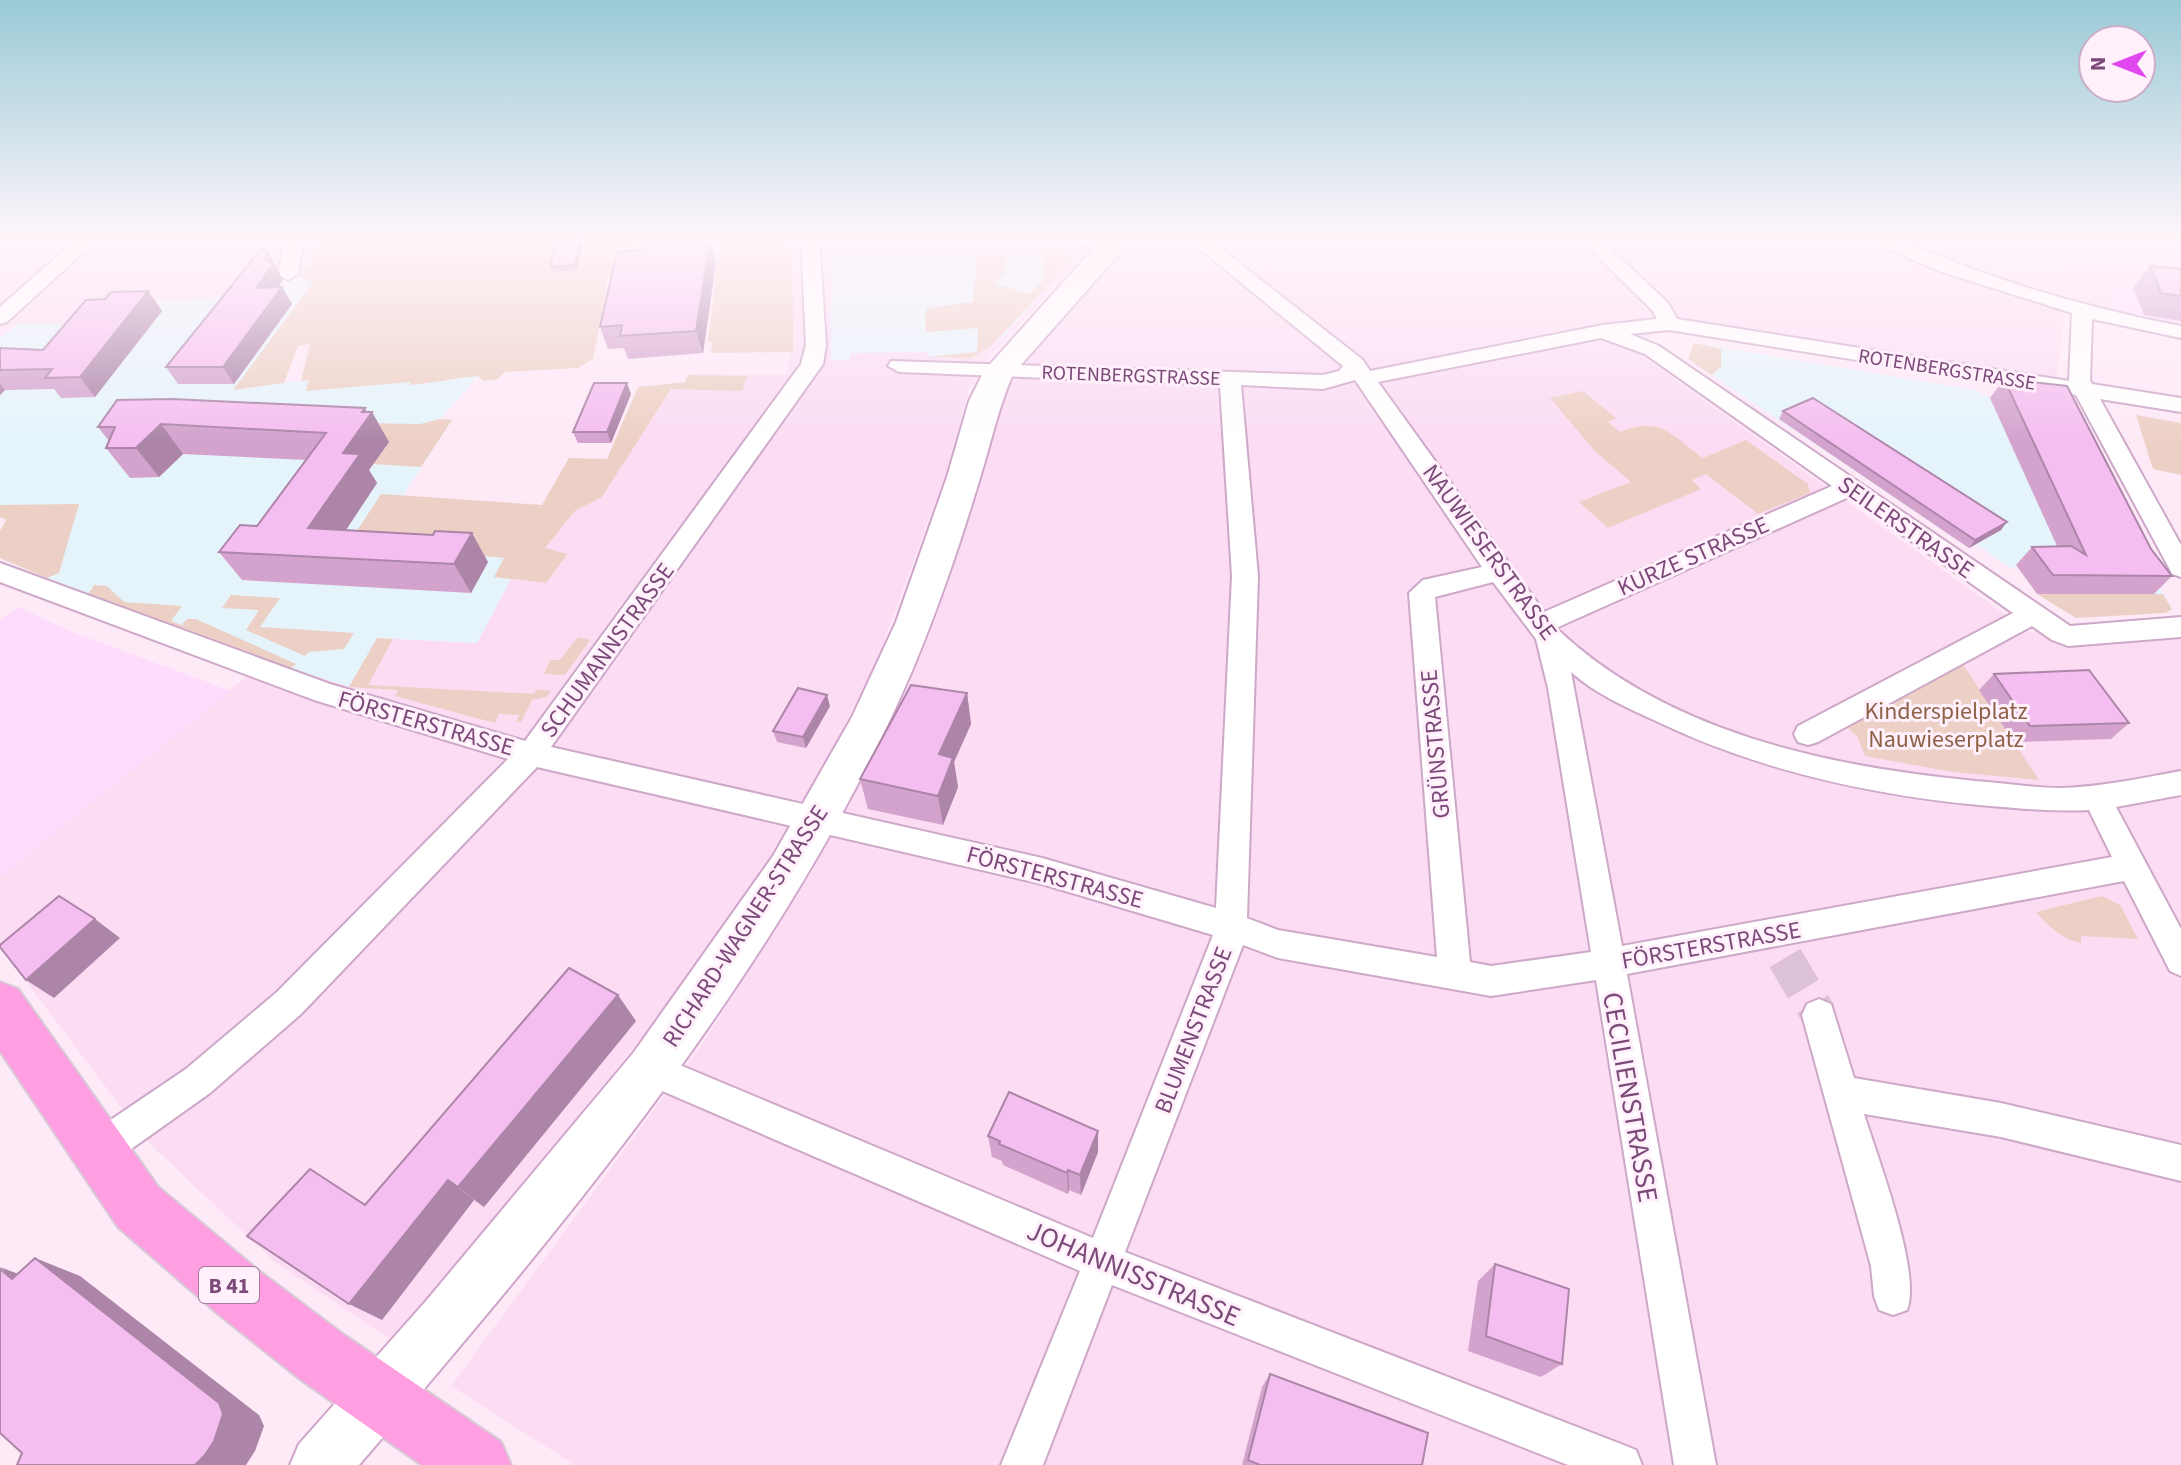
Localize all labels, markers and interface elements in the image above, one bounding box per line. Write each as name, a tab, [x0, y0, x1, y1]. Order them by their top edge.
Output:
north arrow	[2077, 24, 2157, 104]
text: N	[2082, 57, 2114, 71]
street label: ROTENBERGSTRASSE	[1856, 342, 2038, 398]
street label: ROTENBERGSTRASSE	[1041, 359, 1221, 393]
street label: NAUWIESERSTRASSE	[1414, 457, 1565, 648]
street label: SEILERSTRASSE	[1830, 467, 1981, 587]
street label: KURZE STRASSE	[1612, 507, 1775, 606]
street label: SCHUMANNSTRASSE	[532, 555, 683, 745]
street label: GRÜNSTRASSE	[1412, 668, 1459, 820]
street label: FÖRSTERSTRASSE	[334, 682, 518, 765]
park label: Kinderspielplatz Nauwieserplatz	[1864, 694, 2028, 757]
street label: RICHARD-WAGNER-STRASSE	[654, 798, 837, 1054]
street label: FÖRSTERSTRASSE	[963, 837, 1147, 918]
street label: FÖRSTERSTRASSE	[1619, 912, 1804, 979]
street label: BLUMENSTRASSE	[1146, 942, 1241, 1119]
street label: CECILIENSTRASSE	[1592, 989, 1668, 1205]
street label: JOHANNISSTRASSE	[1021, 1211, 1247, 1337]
road number: B 41	[199, 1267, 259, 1303]

